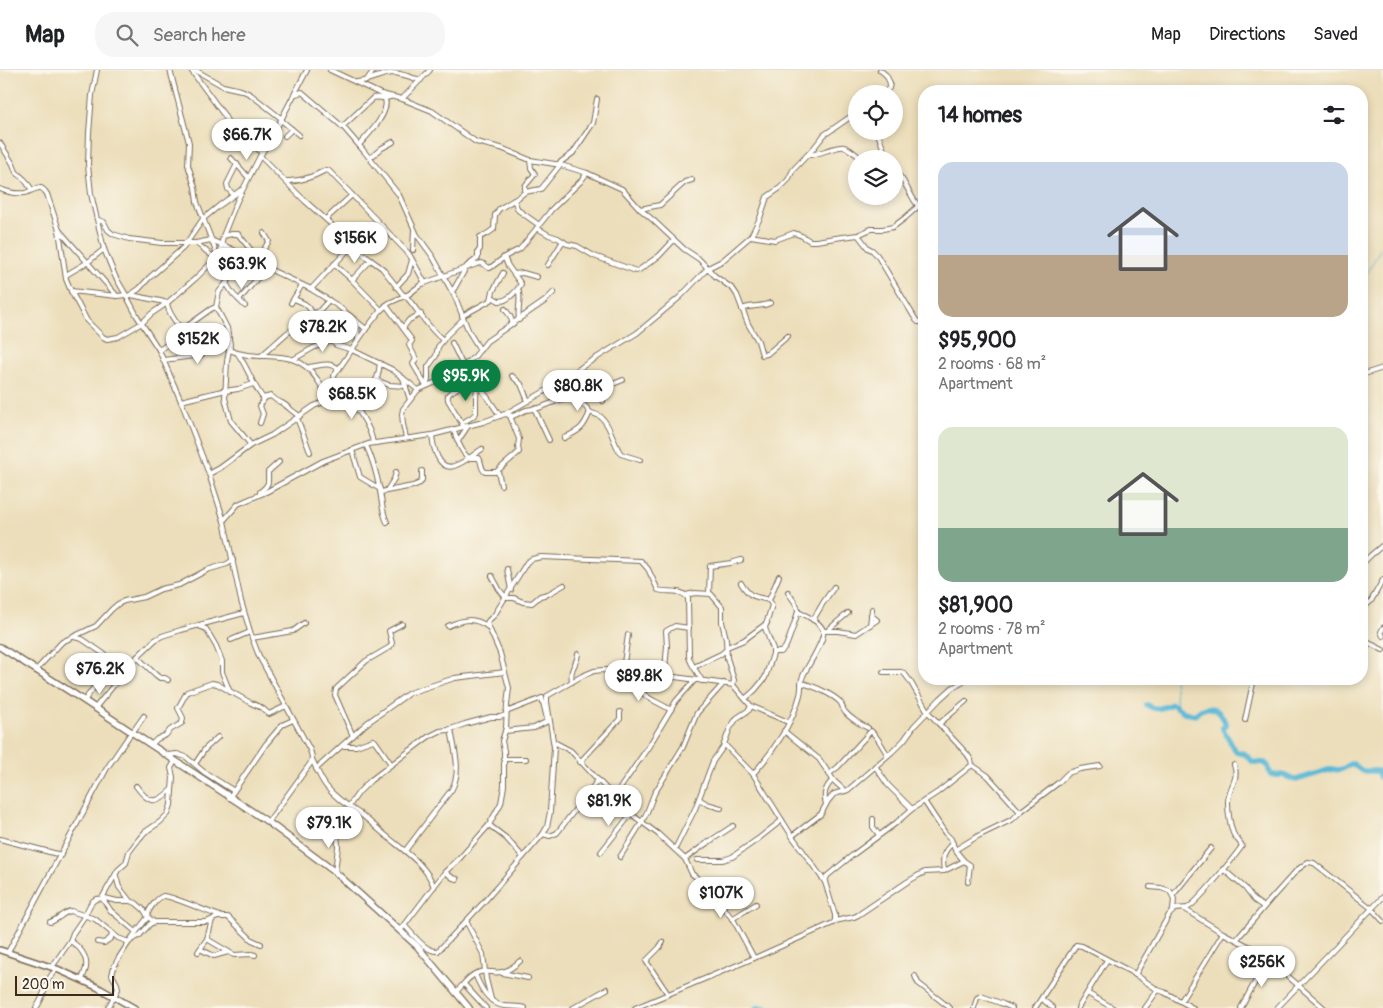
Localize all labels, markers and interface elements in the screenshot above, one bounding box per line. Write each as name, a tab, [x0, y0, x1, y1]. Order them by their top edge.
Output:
search box	[95, 12, 445, 57]
text: Map	[25, 20, 65, 49]
icon: search	[113, 21, 141, 49]
text: Search here	[153, 23, 246, 47]
text: Map	[1151, 23, 1181, 46]
text: Directions	[1209, 23, 1285, 46]
text: Saved	[1313, 23, 1358, 46]
map controls	[848, 85, 903, 205]
button: locate	[848, 85, 903, 140]
icon: filters	[1320, 101, 1348, 129]
text: 14 homes	[938, 102, 1022, 129]
pin: $66.7K	[206, 118, 288, 161]
text: $66.7K	[223, 125, 271, 145]
button: layers	[848, 150, 903, 205]
icon: home	[1098, 194, 1188, 284]
pin: $156K	[320, 222, 390, 264]
text: $156K	[334, 228, 376, 248]
pin: $63.9K	[201, 248, 283, 290]
text: $63.9K	[218, 254, 266, 274]
pin: $78.2K	[282, 310, 364, 353]
text: $78.2K	[299, 317, 347, 337]
pin: $152K	[163, 322, 233, 365]
text: $95,900	[938, 327, 1016, 354]
text: $152K	[177, 329, 219, 349]
text: 2 rooms · 68 m²	[938, 354, 1046, 374]
pin: $95.9K	[425, 360, 507, 402]
text: $95.9K	[443, 366, 489, 386]
pin: $80.8K	[537, 370, 619, 412]
text: Apartment	[938, 374, 1013, 394]
text: $80.8K	[554, 376, 602, 396]
pin: $68.5K	[311, 378, 393, 420]
text: $68.5K	[328, 384, 376, 404]
icon: home	[1098, 459, 1188, 549]
text: $81,900	[938, 592, 1013, 619]
text: 2 rooms · 78 m²	[938, 619, 1045, 639]
text: Apartment	[938, 639, 1013, 659]
pin: $76.2K	[59, 652, 141, 695]
text: $76.2K	[76, 659, 124, 679]
pin: $89.8K	[598, 660, 680, 702]
text: $89.8K	[616, 666, 662, 686]
pin: $81.9K	[568, 784, 650, 827]
text: $81.9K	[587, 791, 631, 811]
pin: $79.1K	[288, 806, 370, 849]
text: $79.1K	[307, 813, 351, 833]
pin: $107K	[686, 876, 756, 919]
text: $107K	[699, 883, 743, 903]
pin: $256K	[1227, 946, 1297, 988]
text: $256K	[1239, 952, 1285, 972]
scale bar	[15, 973, 114, 996]
text: 200 m	[22, 976, 64, 993]

